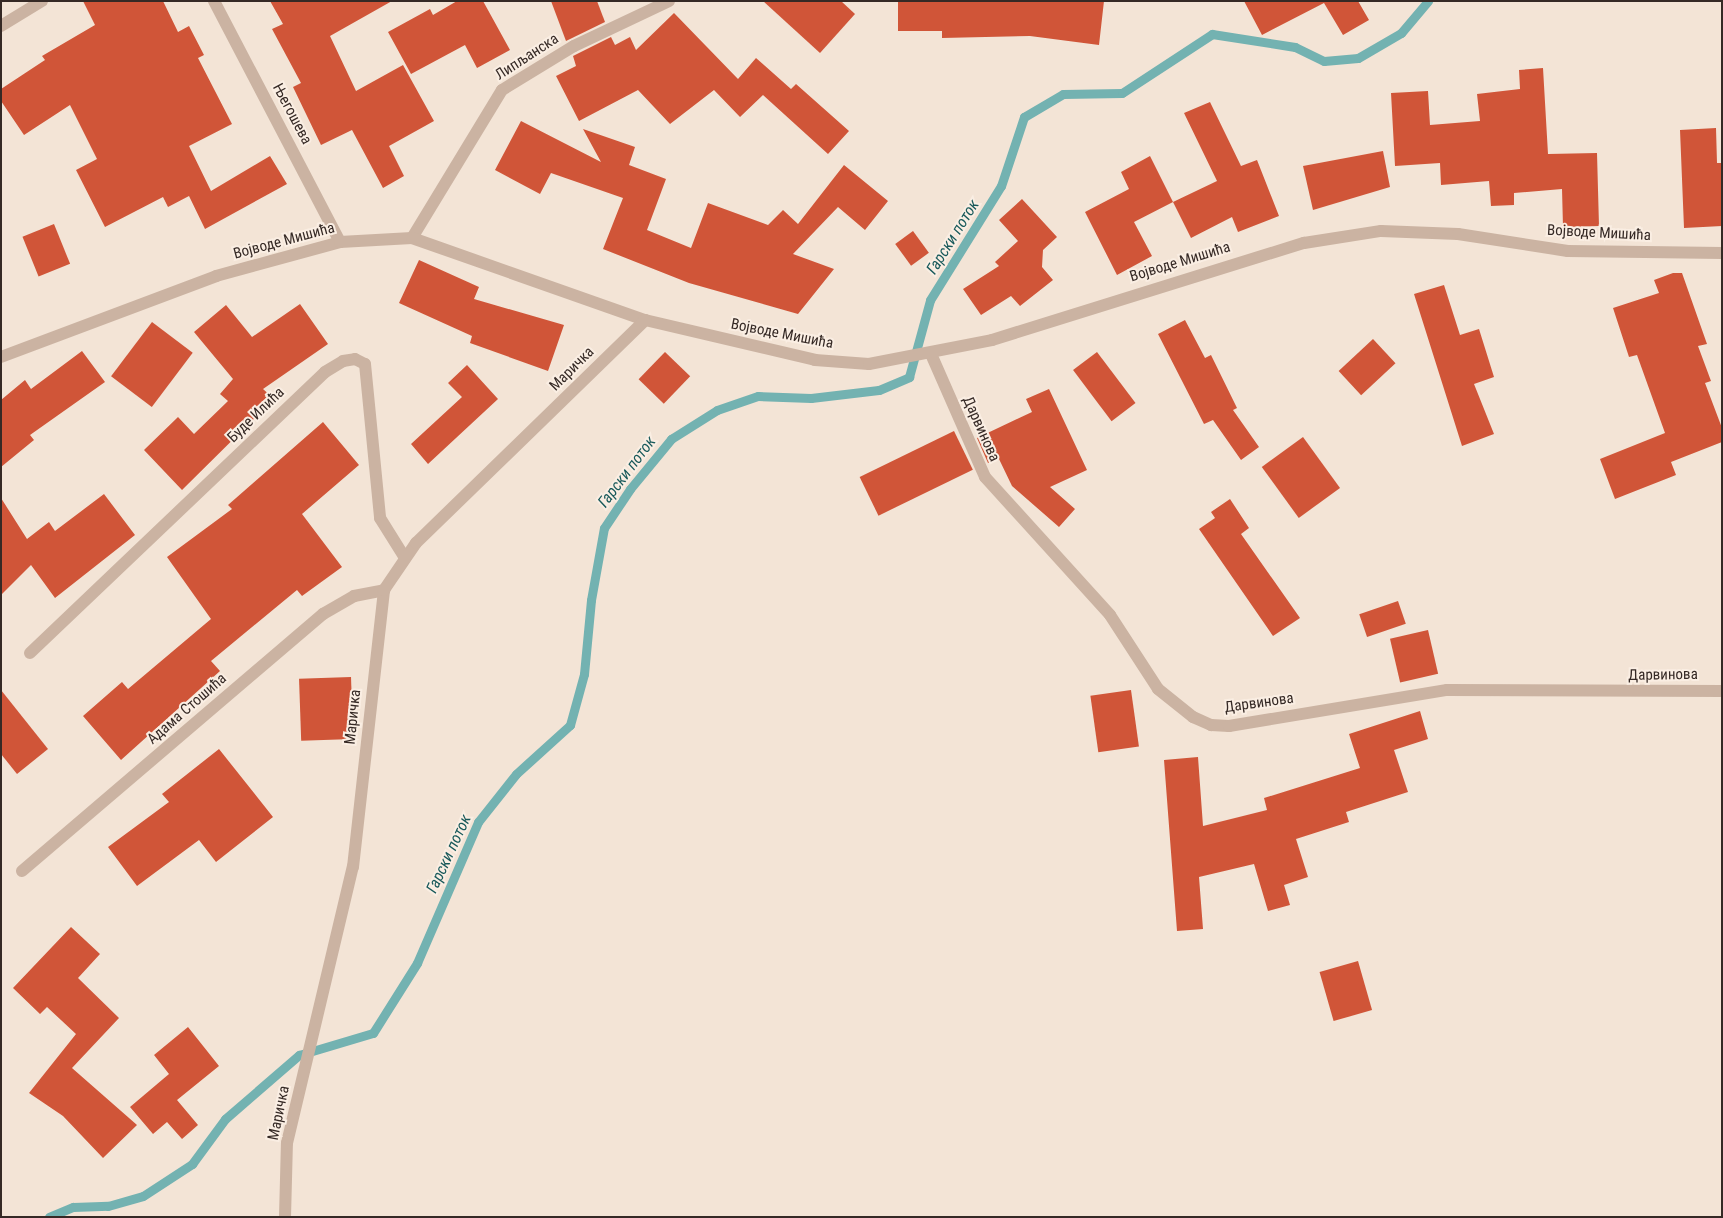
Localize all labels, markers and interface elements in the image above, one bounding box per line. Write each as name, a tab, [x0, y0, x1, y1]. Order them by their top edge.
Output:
street label: Липљанска	[492, 30, 562, 84]
street label: Његошева	[269, 81, 315, 147]
water label: Гарски поток	[923, 196, 983, 278]
street label: Војводе Мишића	[231, 219, 337, 263]
street label: Војводе Мишића	[1547, 221, 1651, 245]
street label: Војводе Мишића	[1128, 238, 1232, 286]
street label: Војводе Мишића	[729, 315, 835, 353]
street label: Маричка	[546, 343, 598, 395]
street label: Буде Илића	[224, 384, 288, 446]
street label: Дарвинова	[959, 394, 1003, 464]
water label: Гарски поток	[594, 433, 660, 511]
street label: Дарвинова	[1628, 665, 1698, 685]
street label: Адама Стошића	[144, 670, 230, 748]
street label: Маричка	[341, 689, 365, 745]
street label: Дарвинова	[1223, 689, 1295, 717]
water label: Гарски поток	[423, 812, 475, 896]
street label: Маричка	[264, 1084, 294, 1142]

